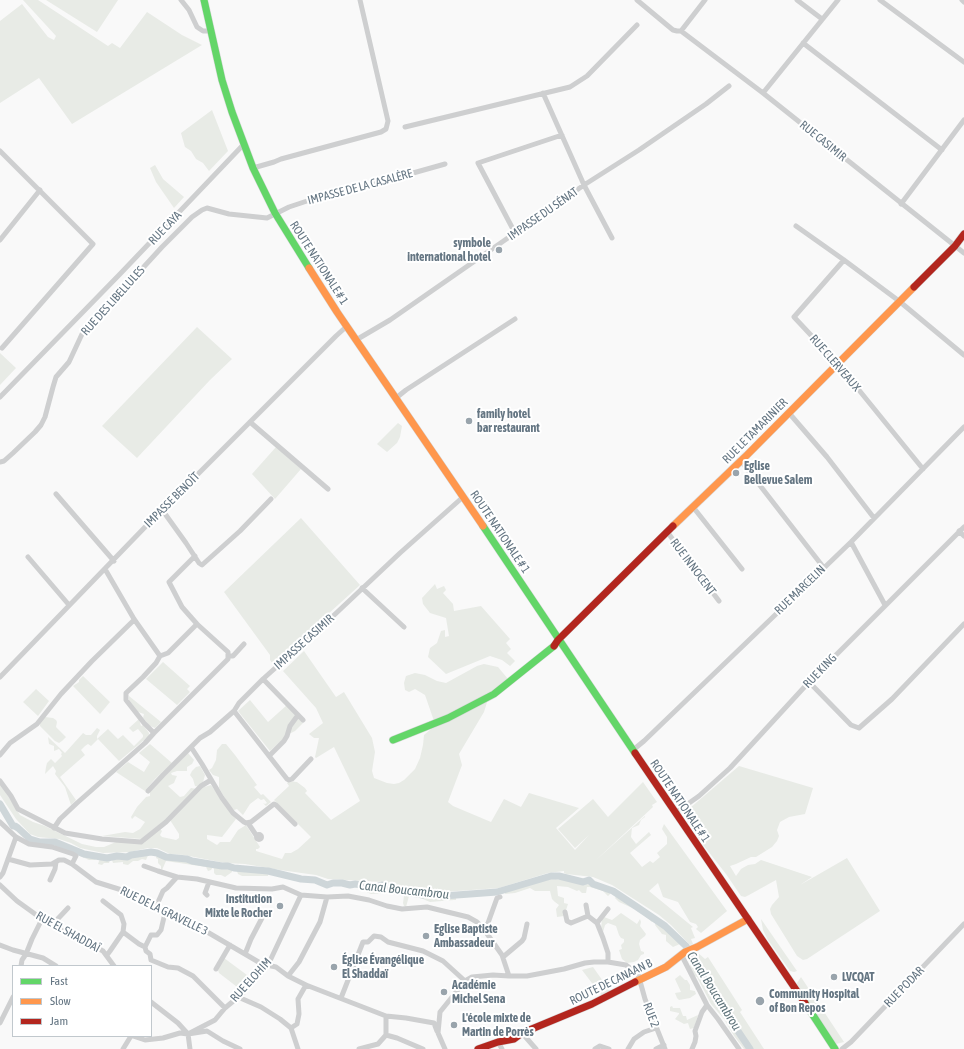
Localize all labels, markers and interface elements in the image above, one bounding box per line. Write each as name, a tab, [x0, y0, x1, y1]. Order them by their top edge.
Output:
street label: RUE CASIMIR	[797, 118, 849, 164]
street label: IMPASSE DE LA CASALÈRE	[306, 166, 414, 208]
street label: IMPASSE DU SÉNAT	[505, 184, 581, 244]
street label: RUE CAYA	[146, 208, 184, 248]
street label: ROUTE NATIONALE # 1	[287, 219, 351, 307]
place label: symbole international hotel	[407, 236, 491, 264]
marker: symbole international hotel	[494, 245, 504, 255]
street label: RUE DES LIBELLULES	[78, 263, 148, 339]
street label: RUE CLERVEAUX	[807, 332, 863, 394]
street label: RUE LE TAMARINIER	[719, 395, 791, 467]
place label: family hotel bar restaurant	[477, 407, 540, 435]
marker: family hotel bar restaurant	[464, 416, 474, 426]
place label: Eglise Bellevue Salem	[744, 459, 812, 487]
marker: Eglise Bellevue Salem	[731, 468, 741, 478]
street label: IMPASSE BENOÎT	[141, 469, 203, 531]
street label: ROUTE NATIONALE # 1	[467, 488, 533, 576]
street label: RUE INNOCENT	[667, 536, 719, 598]
street label: RUE MARCELIN	[772, 562, 828, 618]
street label: IMPASSE CASIMIR	[271, 611, 337, 673]
street label: RUE KING	[800, 651, 840, 691]
street label: ROUTE NATIONALE # 1	[647, 757, 713, 845]
water label: Canal Boucambrou	[358, 878, 450, 902]
street label: RUE DE LA GRAVELLE 3	[118, 883, 210, 939]
place label: Institution Mixte le Rocher	[205, 892, 272, 920]
marker: Institution Mixte le Rocher	[275, 901, 285, 911]
street label: RUE EL SHADDAÏ	[33, 908, 103, 956]
place label: Eglise Baptiste Ambassadeur	[434, 922, 498, 950]
marker: Eglise Baptiste Ambassadeur	[421, 931, 431, 941]
water label: Canal Boucambrou	[683, 949, 745, 1033]
place label: Église Évangélique El Shaddaï	[342, 953, 424, 981]
street label: RUE ELOHIM	[227, 955, 275, 1005]
street label: ROUTE DE CANAAN B	[567, 956, 655, 1008]
marker: Église Évangélique El Shaddaï	[329, 962, 339, 972]
street label: RUE PODAR	[881, 964, 927, 1010]
legend	[12, 965, 152, 1037]
place label: LVCQAT	[842, 970, 875, 984]
marker: LVCQAT	[829, 972, 839, 982]
text: Fast	[50, 974, 68, 988]
place label: Académie Michel Sena	[452, 978, 505, 1006]
marker: Académie Michel Sena	[439, 987, 449, 997]
place label: Community Hospital of Bon Repos	[769, 987, 859, 1015]
text: Slow	[50, 994, 71, 1008]
marker: Community Hospital of Bon Repos	[754, 995, 766, 1007]
street label: RUE 2	[640, 1001, 662, 1029]
place label: L'école mixte de Martin de Porrès	[462, 1011, 534, 1039]
text: Jam	[50, 1014, 68, 1028]
marker: L'école mixte de Martin de Porrès	[449, 1020, 459, 1030]

